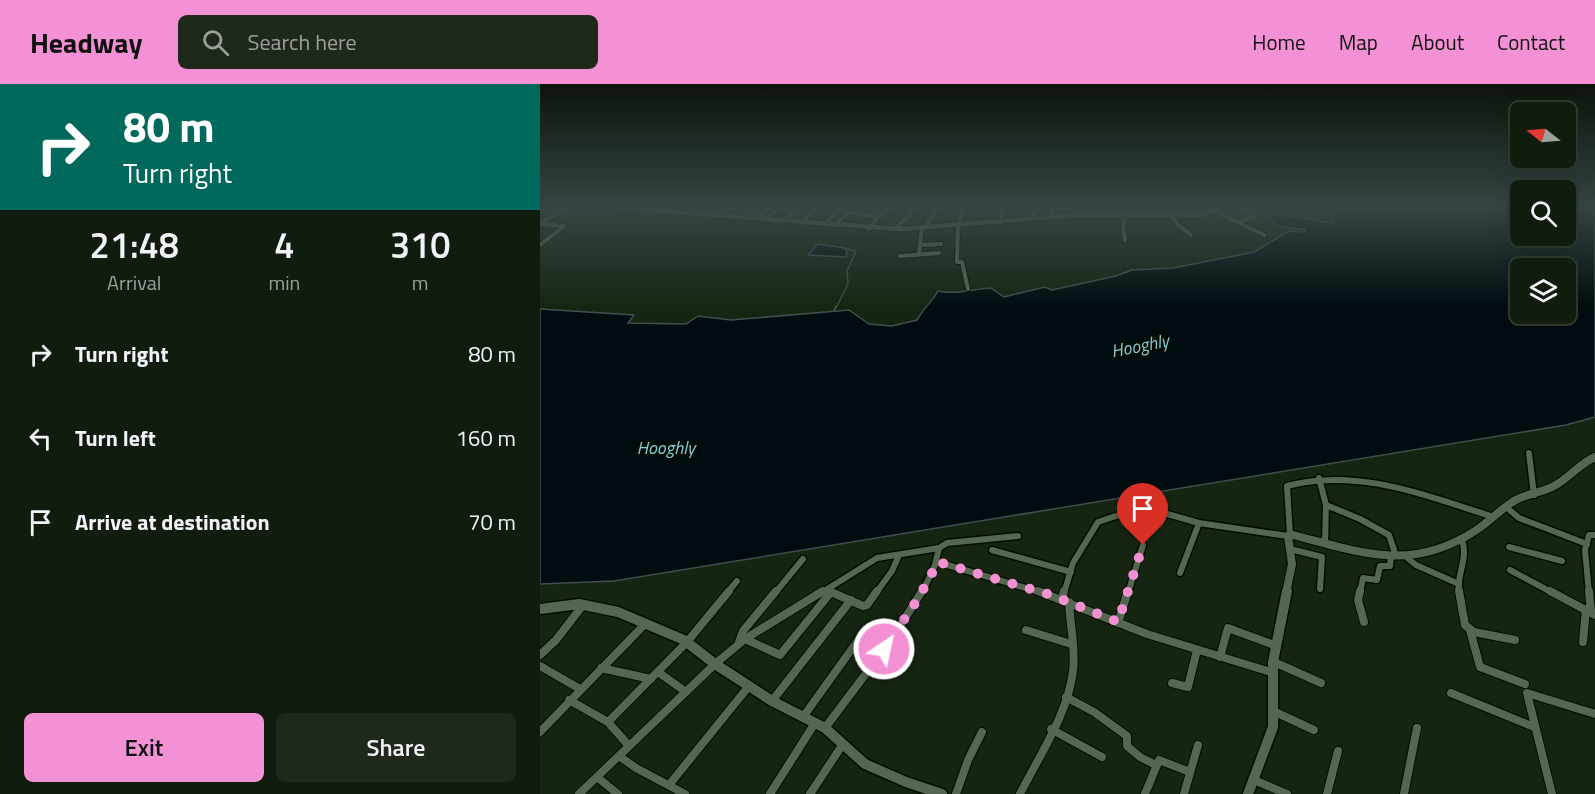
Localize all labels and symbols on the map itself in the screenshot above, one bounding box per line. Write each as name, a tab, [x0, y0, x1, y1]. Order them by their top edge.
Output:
north arrow	[1510, 102, 1576, 168]
water label: Hooghly	[1109, 326, 1173, 364]
water label: Hooghly	[637, 434, 697, 461]
pin	[1117, 483, 1168, 545]
position arrow	[852, 617, 916, 681]

